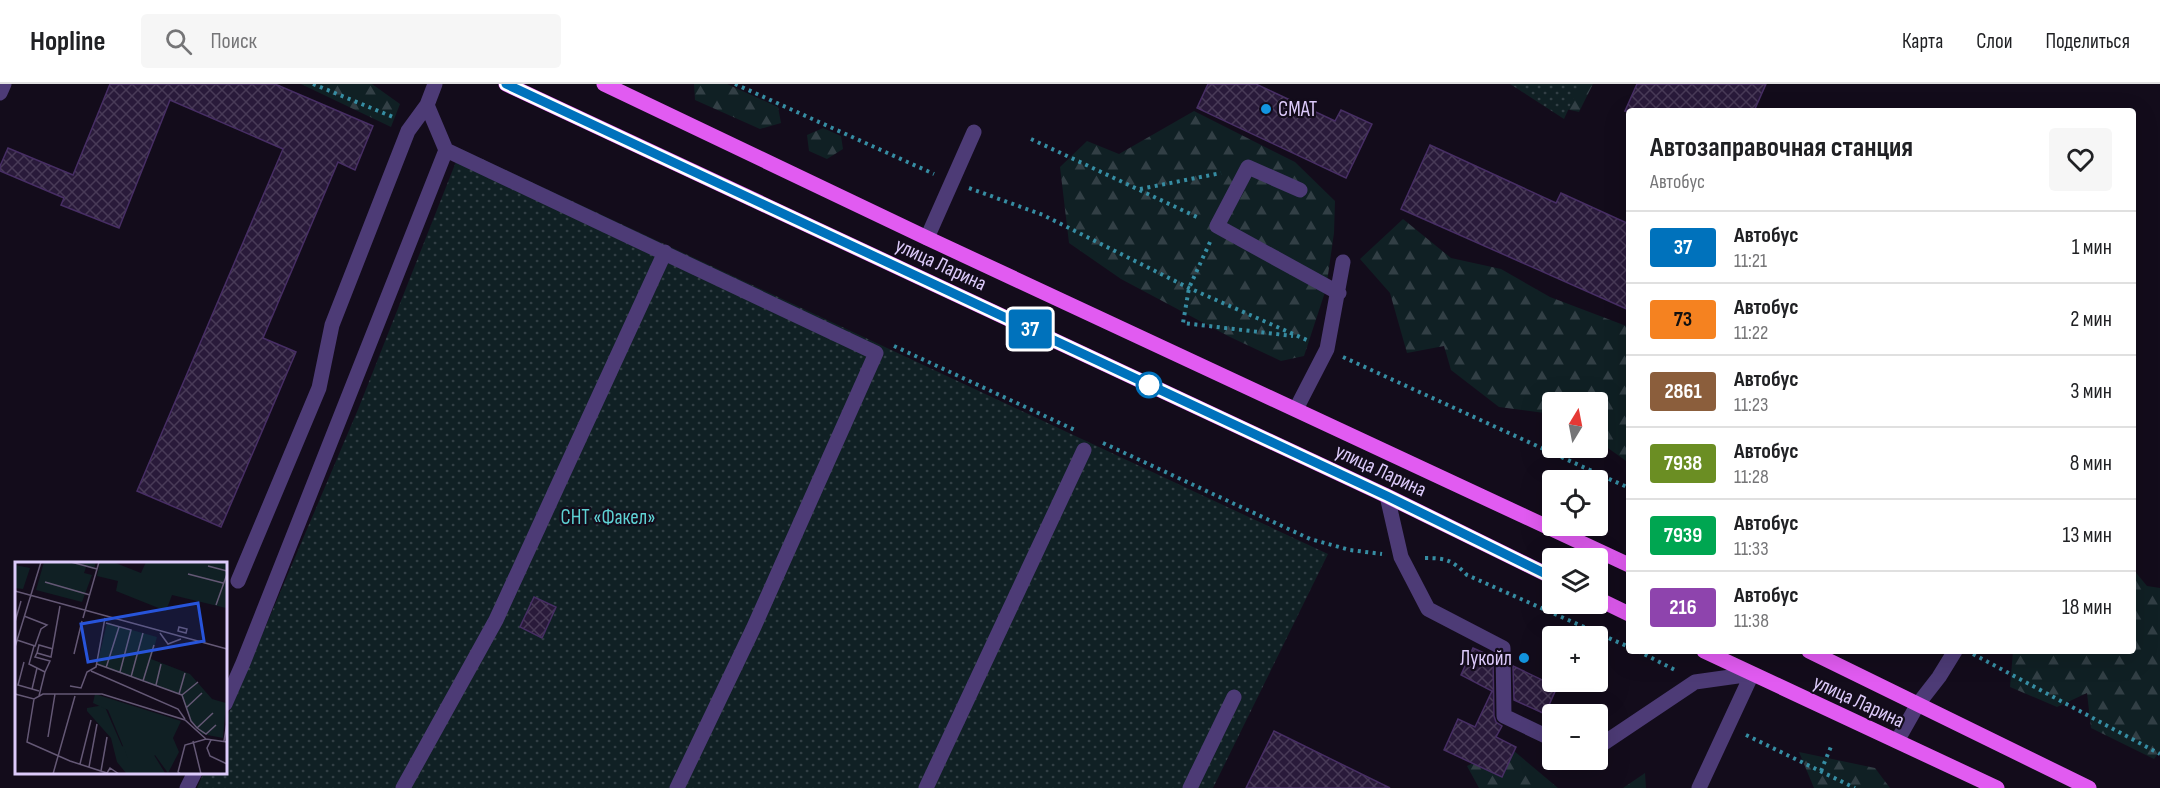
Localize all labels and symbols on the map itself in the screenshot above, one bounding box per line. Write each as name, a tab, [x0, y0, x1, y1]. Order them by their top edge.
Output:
place label: СМАТ	[1278, 97, 1318, 122]
marker: СМАТ	[1259, 102, 1273, 116]
street label: улица Ларина	[891, 232, 990, 296]
line badge: 37	[1003, 310, 1057, 348]
unlabelled marker	[1136, 372, 1162, 398]
north arrow	[1542, 392, 1608, 458]
street label: улица Ларина	[1331, 438, 1430, 502]
park label: СНТ «Факел»	[561, 505, 655, 530]
inset map	[15, 562, 226, 773]
place label: Лукойл	[1460, 646, 1512, 671]
marker: Лукойл	[1517, 651, 1531, 665]
street label: улица Ларина	[1809, 669, 1908, 733]

